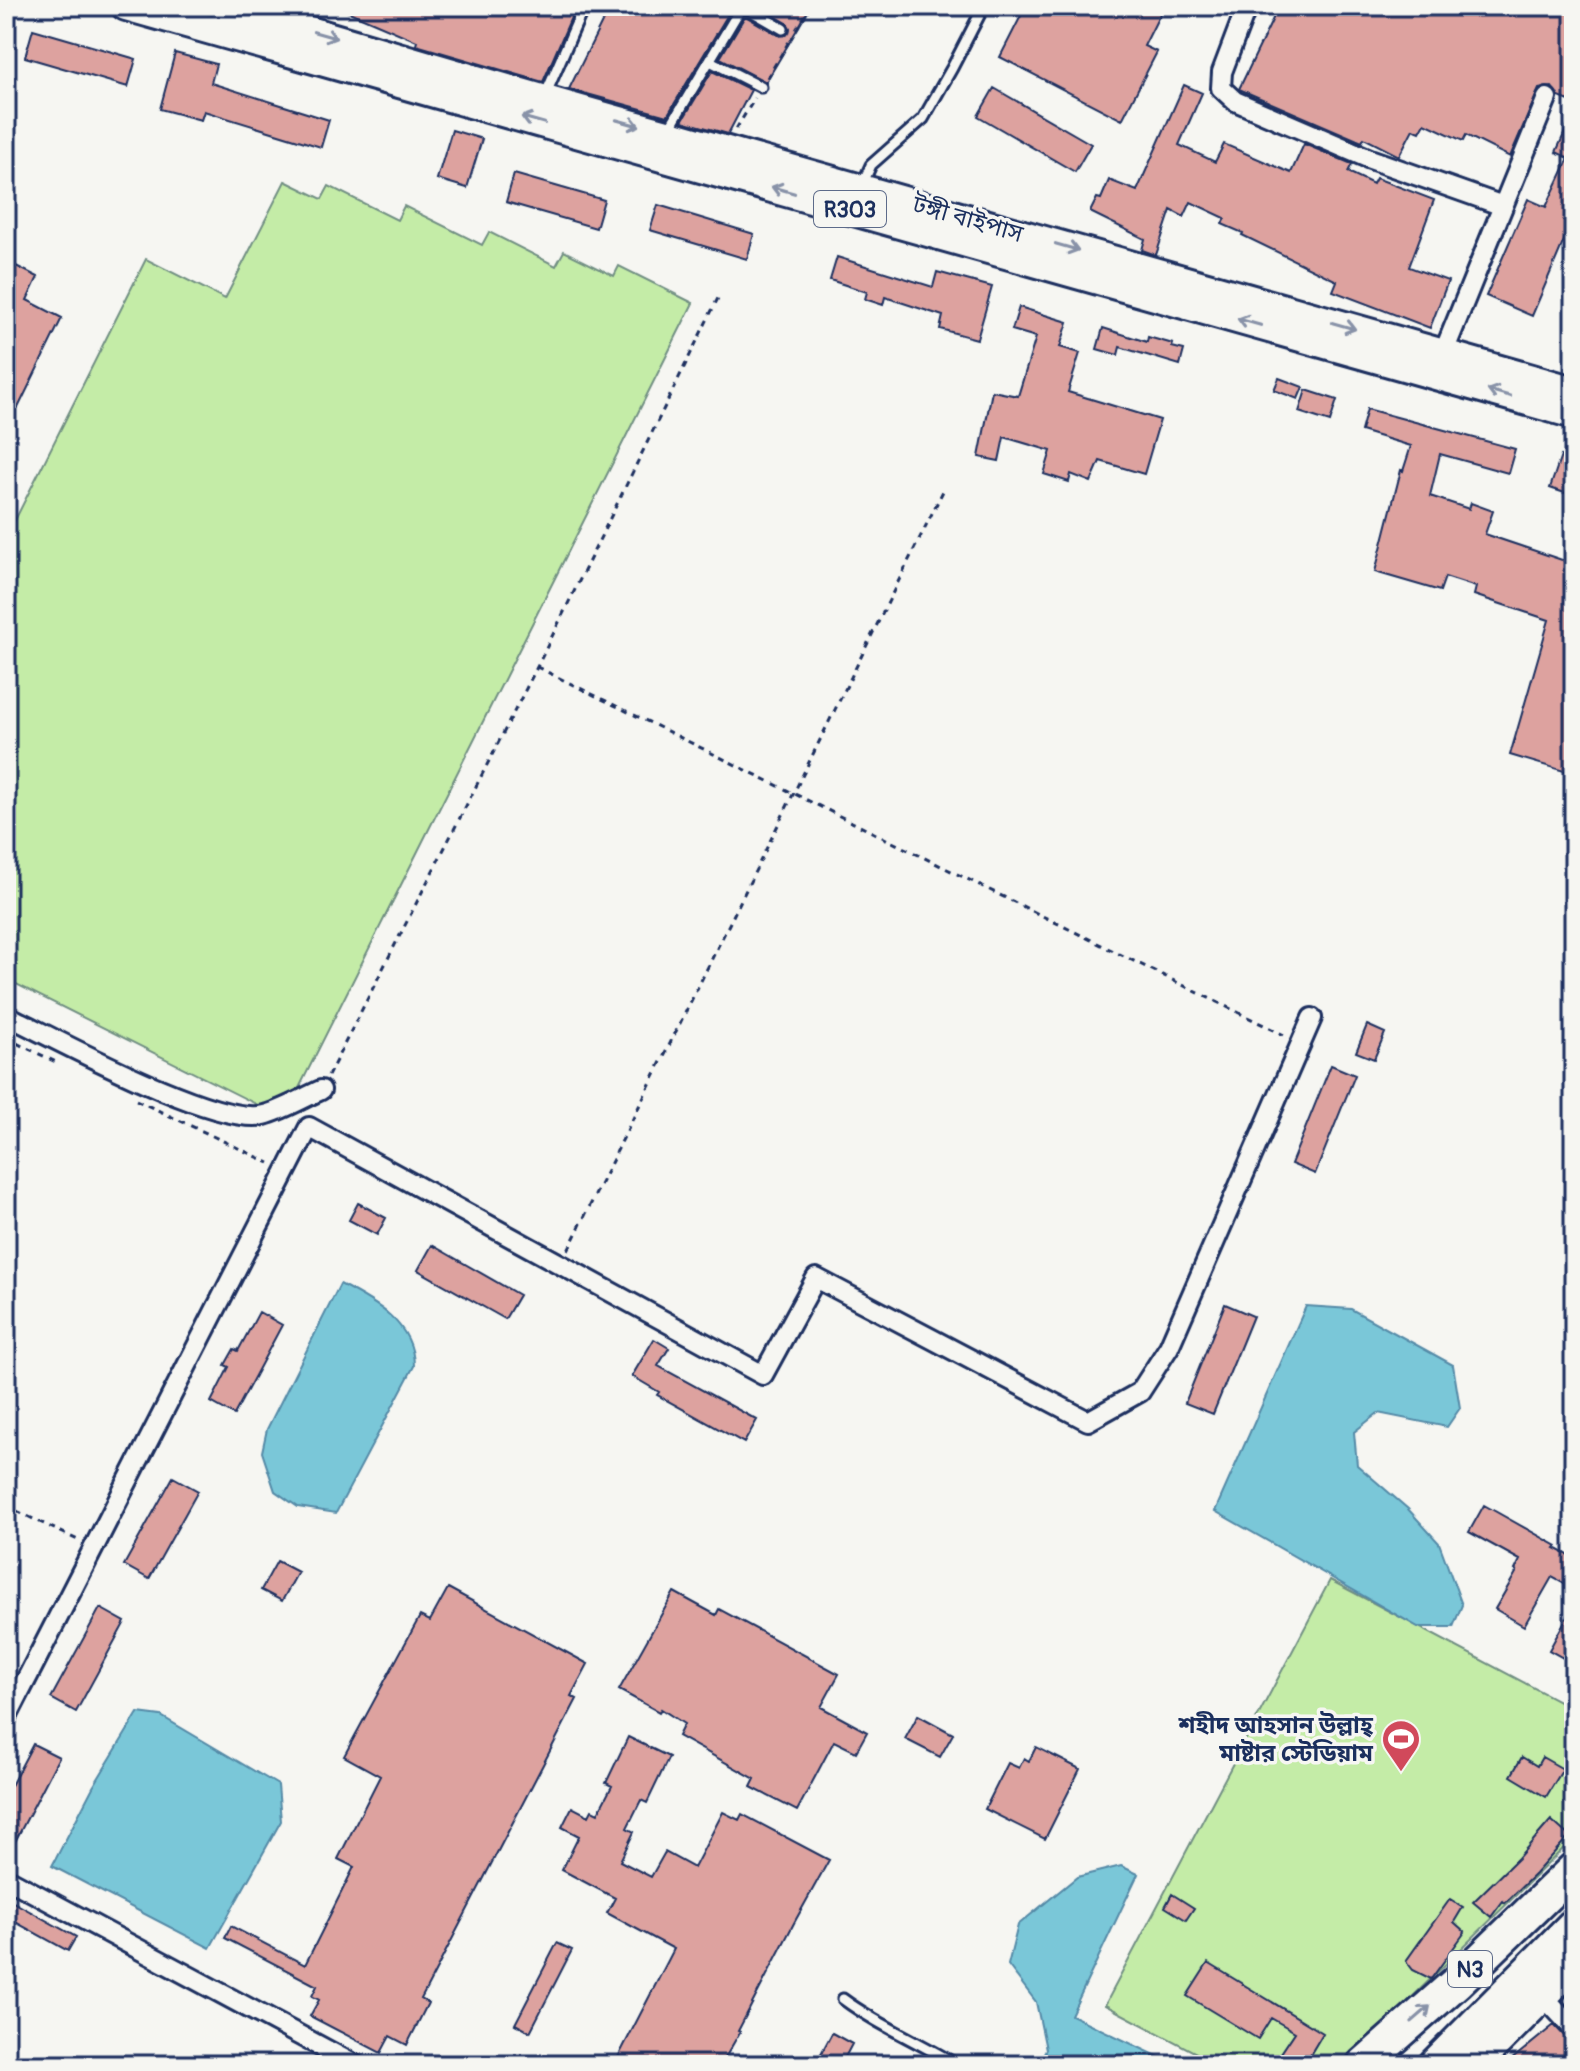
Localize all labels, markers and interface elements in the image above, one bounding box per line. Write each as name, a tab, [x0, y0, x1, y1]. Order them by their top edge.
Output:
one-way arrow	[311, 28, 337, 43]
one-way arrow	[520, 112, 546, 127]
one-way arrow	[615, 117, 641, 132]
one-way arrow	[771, 182, 797, 197]
street label: টঙ্গী বাইপাস	[908, 190, 1027, 249]
road number: R303	[814, 191, 886, 227]
one-way arrow	[1054, 240, 1080, 255]
one-way arrow	[1236, 313, 1262, 328]
one-way arrow	[1331, 319, 1357, 334]
one-way arrow	[1487, 385, 1512, 399]
place label: শহীদ আহসান উল্লাহ্‌ মাষ্টার স্টেডিয়াম	[1178, 1711, 1374, 1768]
sports icon: শহীদ আহসান উল্লাহ্‌ মাষ্টার স্টেডিয়াম	[1380, 1718, 1422, 1773]
road number: N3	[1448, 1951, 1492, 1987]
one-way arrow	[1411, 2005, 1431, 2023]

